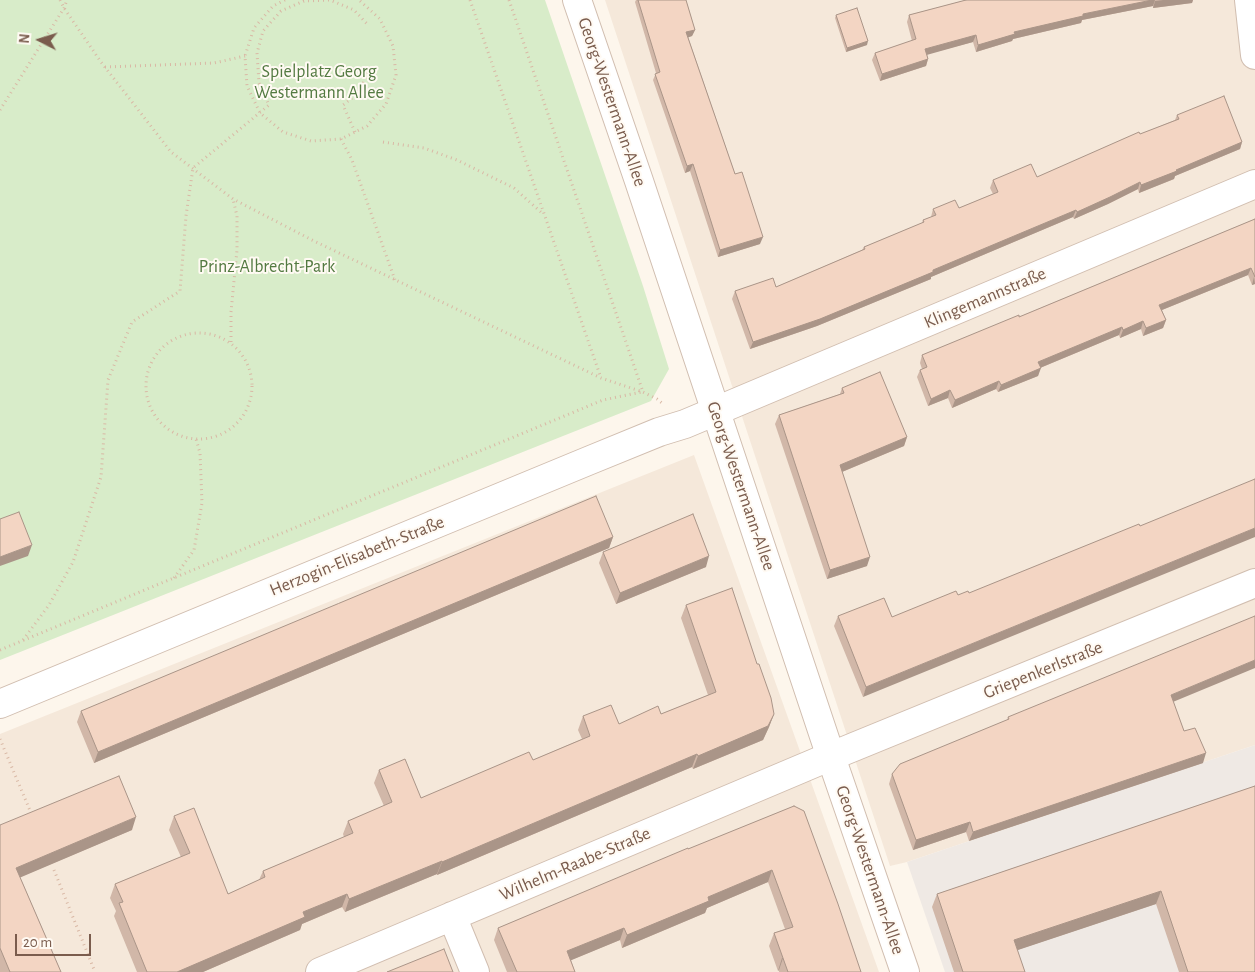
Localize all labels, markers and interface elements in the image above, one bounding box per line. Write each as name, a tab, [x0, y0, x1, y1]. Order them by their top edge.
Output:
north arrow	[15, 15, 65, 65]
street label: Georg-Westermann-Allee	[573, 15, 651, 189]
text: N	[18, 33, 32, 44]
park label: Spielplatz Georg Westermann Allee	[254, 61, 384, 104]
park label: Prinz-Albrecht-Park	[199, 256, 335, 278]
street label: Klingemannstraße	[921, 263, 1049, 333]
street label: Georg-Westermann-Allee	[702, 399, 780, 573]
street label: Herzogin-Elisabeth-Straße	[266, 511, 448, 601]
street label: Griepenkerlstraße	[980, 636, 1106, 704]
street label: Georg-Westermann-Allee	[831, 783, 909, 957]
street label: Wilhelm-Raabe-Straße	[496, 822, 654, 906]
scale bar	[18, 924, 94, 956]
text: 20 m	[23, 935, 52, 950]

